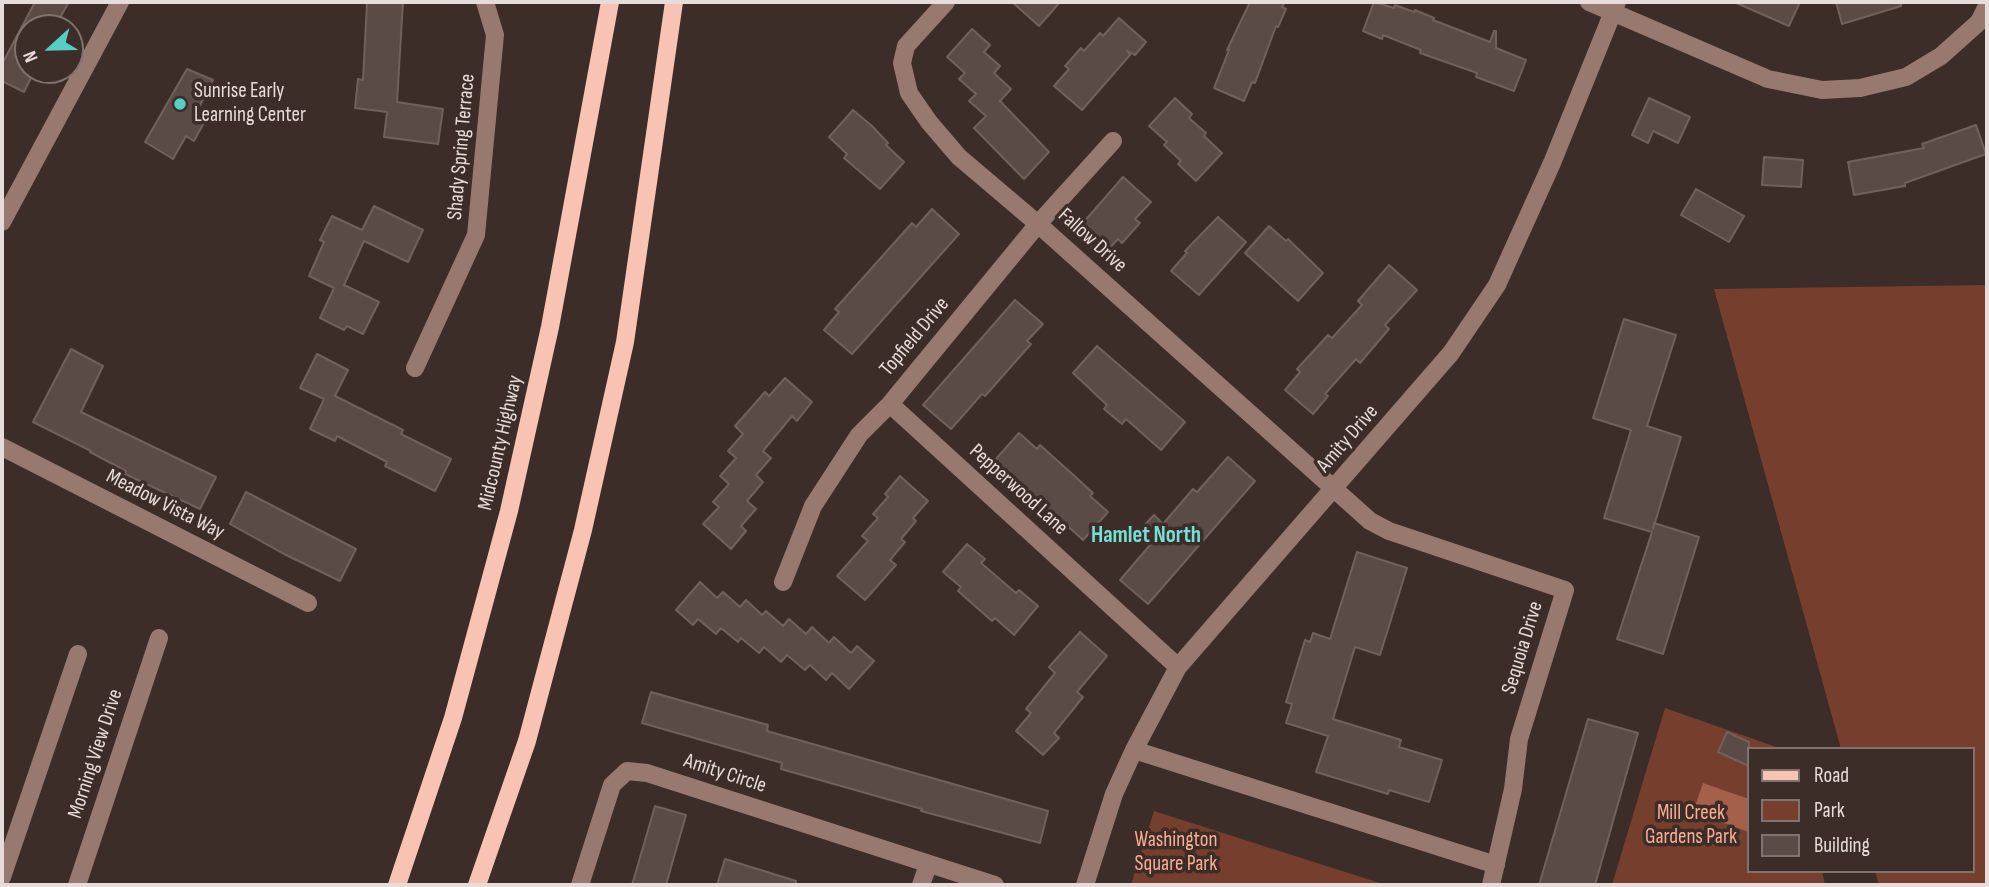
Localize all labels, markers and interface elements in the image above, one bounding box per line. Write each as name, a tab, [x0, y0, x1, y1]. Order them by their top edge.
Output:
north arrow	[14, 14, 84, 84]
text: N	[18, 47, 43, 65]
street label: Shady Spring Terrace	[443, 73, 481, 221]
place label: Sunrise Early Learning Center	[194, 79, 306, 129]
marker: Sunrise Early Learning Center	[172, 96, 188, 112]
street label: Fallow Drive	[1052, 204, 1132, 278]
street label: Topfield Drive	[875, 293, 955, 381]
street label: Midcounty Highway	[473, 373, 529, 513]
street label: Amity Drive	[1312, 400, 1384, 478]
street label: Pepperwood Lane	[963, 439, 1073, 541]
street label: Meadow Vista Way	[102, 464, 228, 546]
district label: Hamlet North	[1091, 522, 1201, 550]
street label: Sequoia Drive	[1497, 599, 1549, 697]
street label: Morning View Drive	[63, 686, 129, 822]
legend	[1748, 747, 1975, 873]
street label: Amity Circle	[681, 749, 769, 799]
text: Road	[1814, 763, 1849, 788]
text: Park	[1814, 798, 1845, 823]
park label: Mill Creek Gardens Park	[1645, 801, 1737, 851]
park label: Washington Square Park	[1135, 828, 1217, 878]
text: Building	[1814, 833, 1870, 858]

